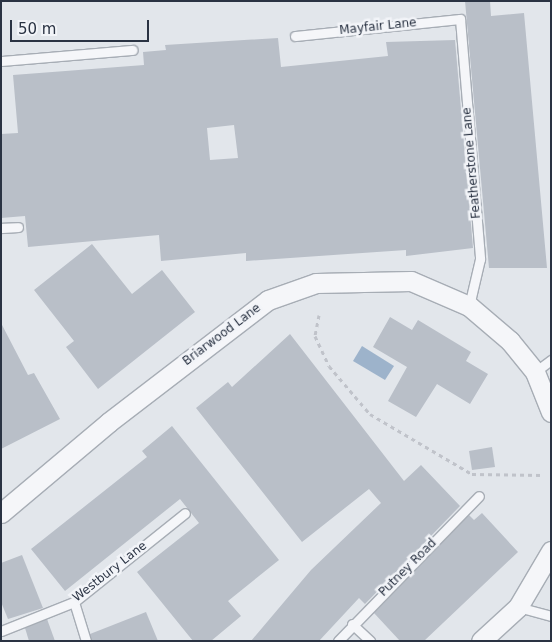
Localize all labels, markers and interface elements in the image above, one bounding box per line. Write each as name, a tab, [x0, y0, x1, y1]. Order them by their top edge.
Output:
scale bar	[12, 10, 151, 42]
street label: Mayfair Lane	[339, 16, 417, 38]
text: 50 m	[18, 20, 56, 38]
street label: Featherstone Lane	[460, 107, 484, 219]
street label: Briarwood Lane	[180, 301, 264, 369]
street label: Putney Road	[376, 536, 440, 600]
street label: Westbury Lane	[70, 539, 150, 605]

